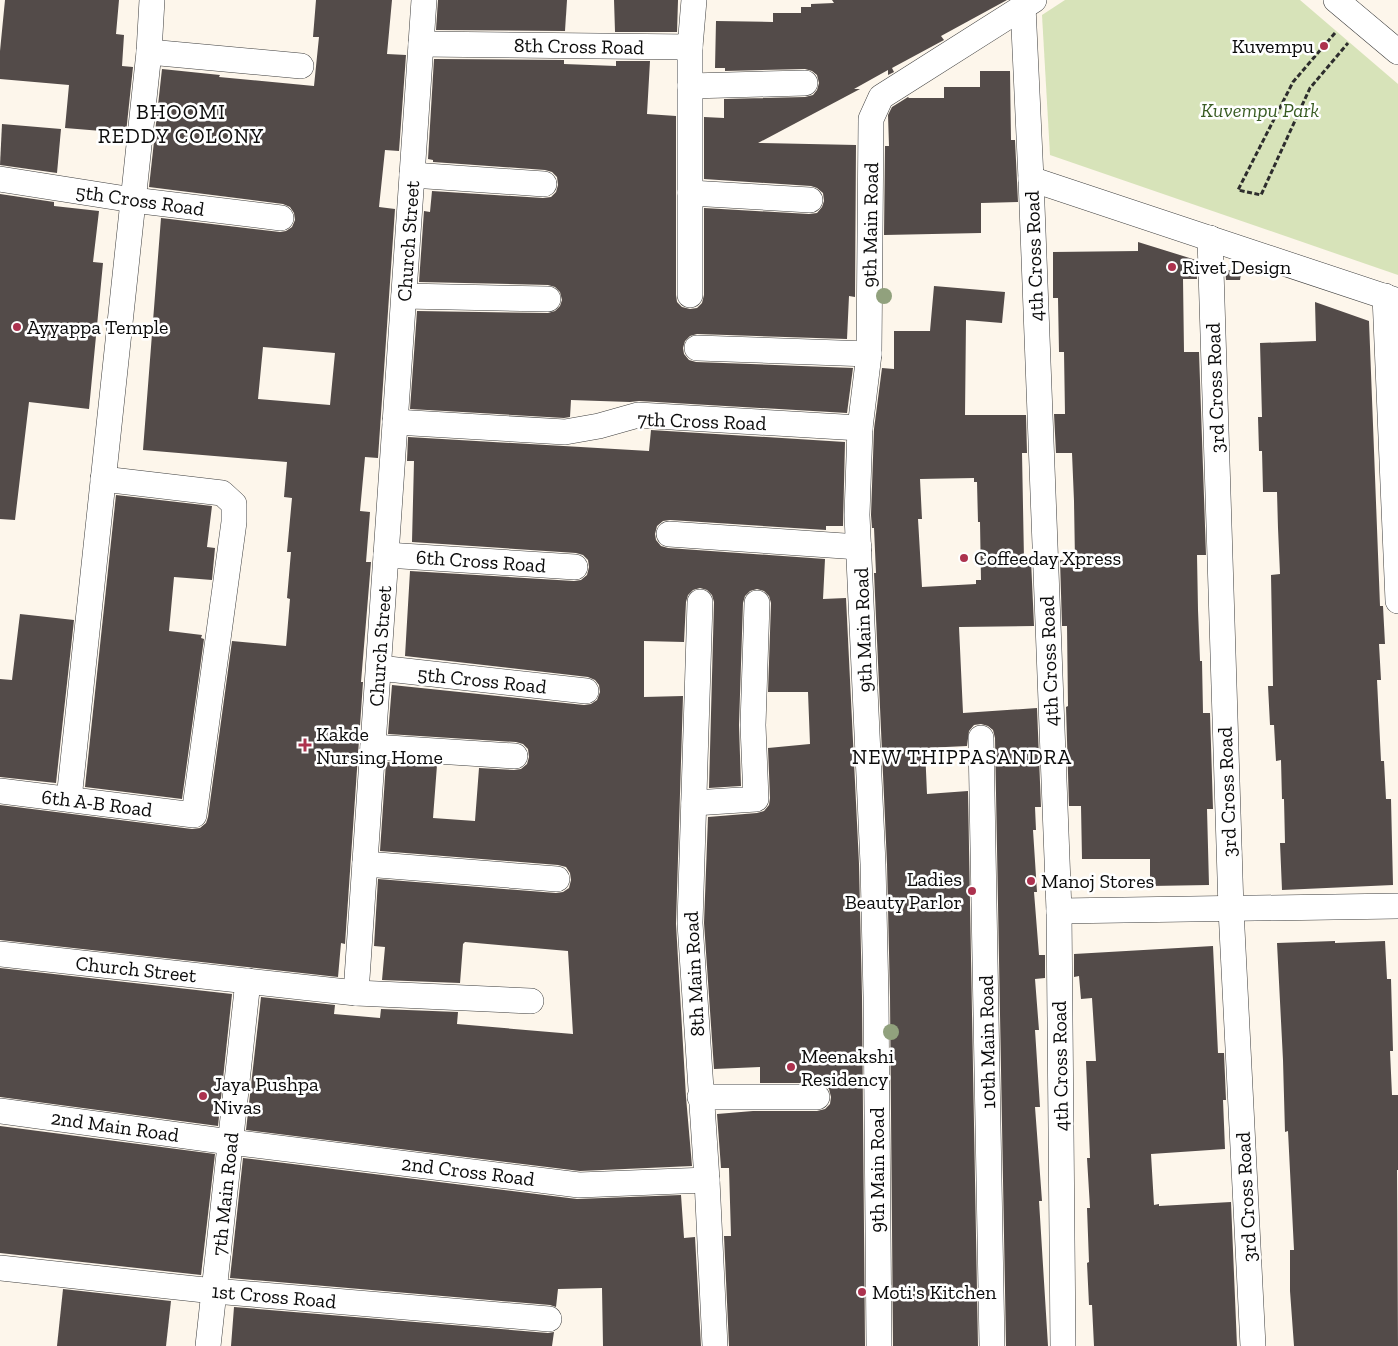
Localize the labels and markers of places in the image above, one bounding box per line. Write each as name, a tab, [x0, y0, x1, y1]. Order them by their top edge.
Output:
place label: Kuvempu	[1232, 34, 1314, 58]
marker: Kuvempu	[1318, 40, 1330, 52]
place label: Rivet Design	[1182, 255, 1292, 279]
marker: Rivet Design	[1166, 261, 1178, 273]
place label: Ayyappa Temple	[27, 315, 169, 339]
marker: Ayyappa Temple	[11, 321, 23, 333]
place label: Coffeeday Xpress	[974, 546, 1121, 570]
marker: Coffeeday Xpress	[958, 552, 970, 564]
place label: Kakde Nursing Home	[316, 722, 443, 769]
marker: Kakde Nursing Home	[298, 738, 312, 752]
place label: Ladies Beauty Parlor	[845, 867, 962, 914]
place label: Manoj Stores	[1041, 869, 1154, 893]
marker: Manoj Stores	[1025, 875, 1037, 887]
marker: Ladies Beauty Parlor	[966, 885, 978, 897]
place label: Meenakshi Residency	[801, 1044, 894, 1091]
marker: Meenakshi Residency	[785, 1061, 797, 1073]
place label: Jaya Pushpa Nivas	[213, 1072, 319, 1119]
marker: Jaya Pushpa Nivas	[197, 1090, 209, 1102]
place label: Moti's Kitchen	[872, 1280, 997, 1304]
marker: Moti's Kitchen	[856, 1286, 868, 1298]

